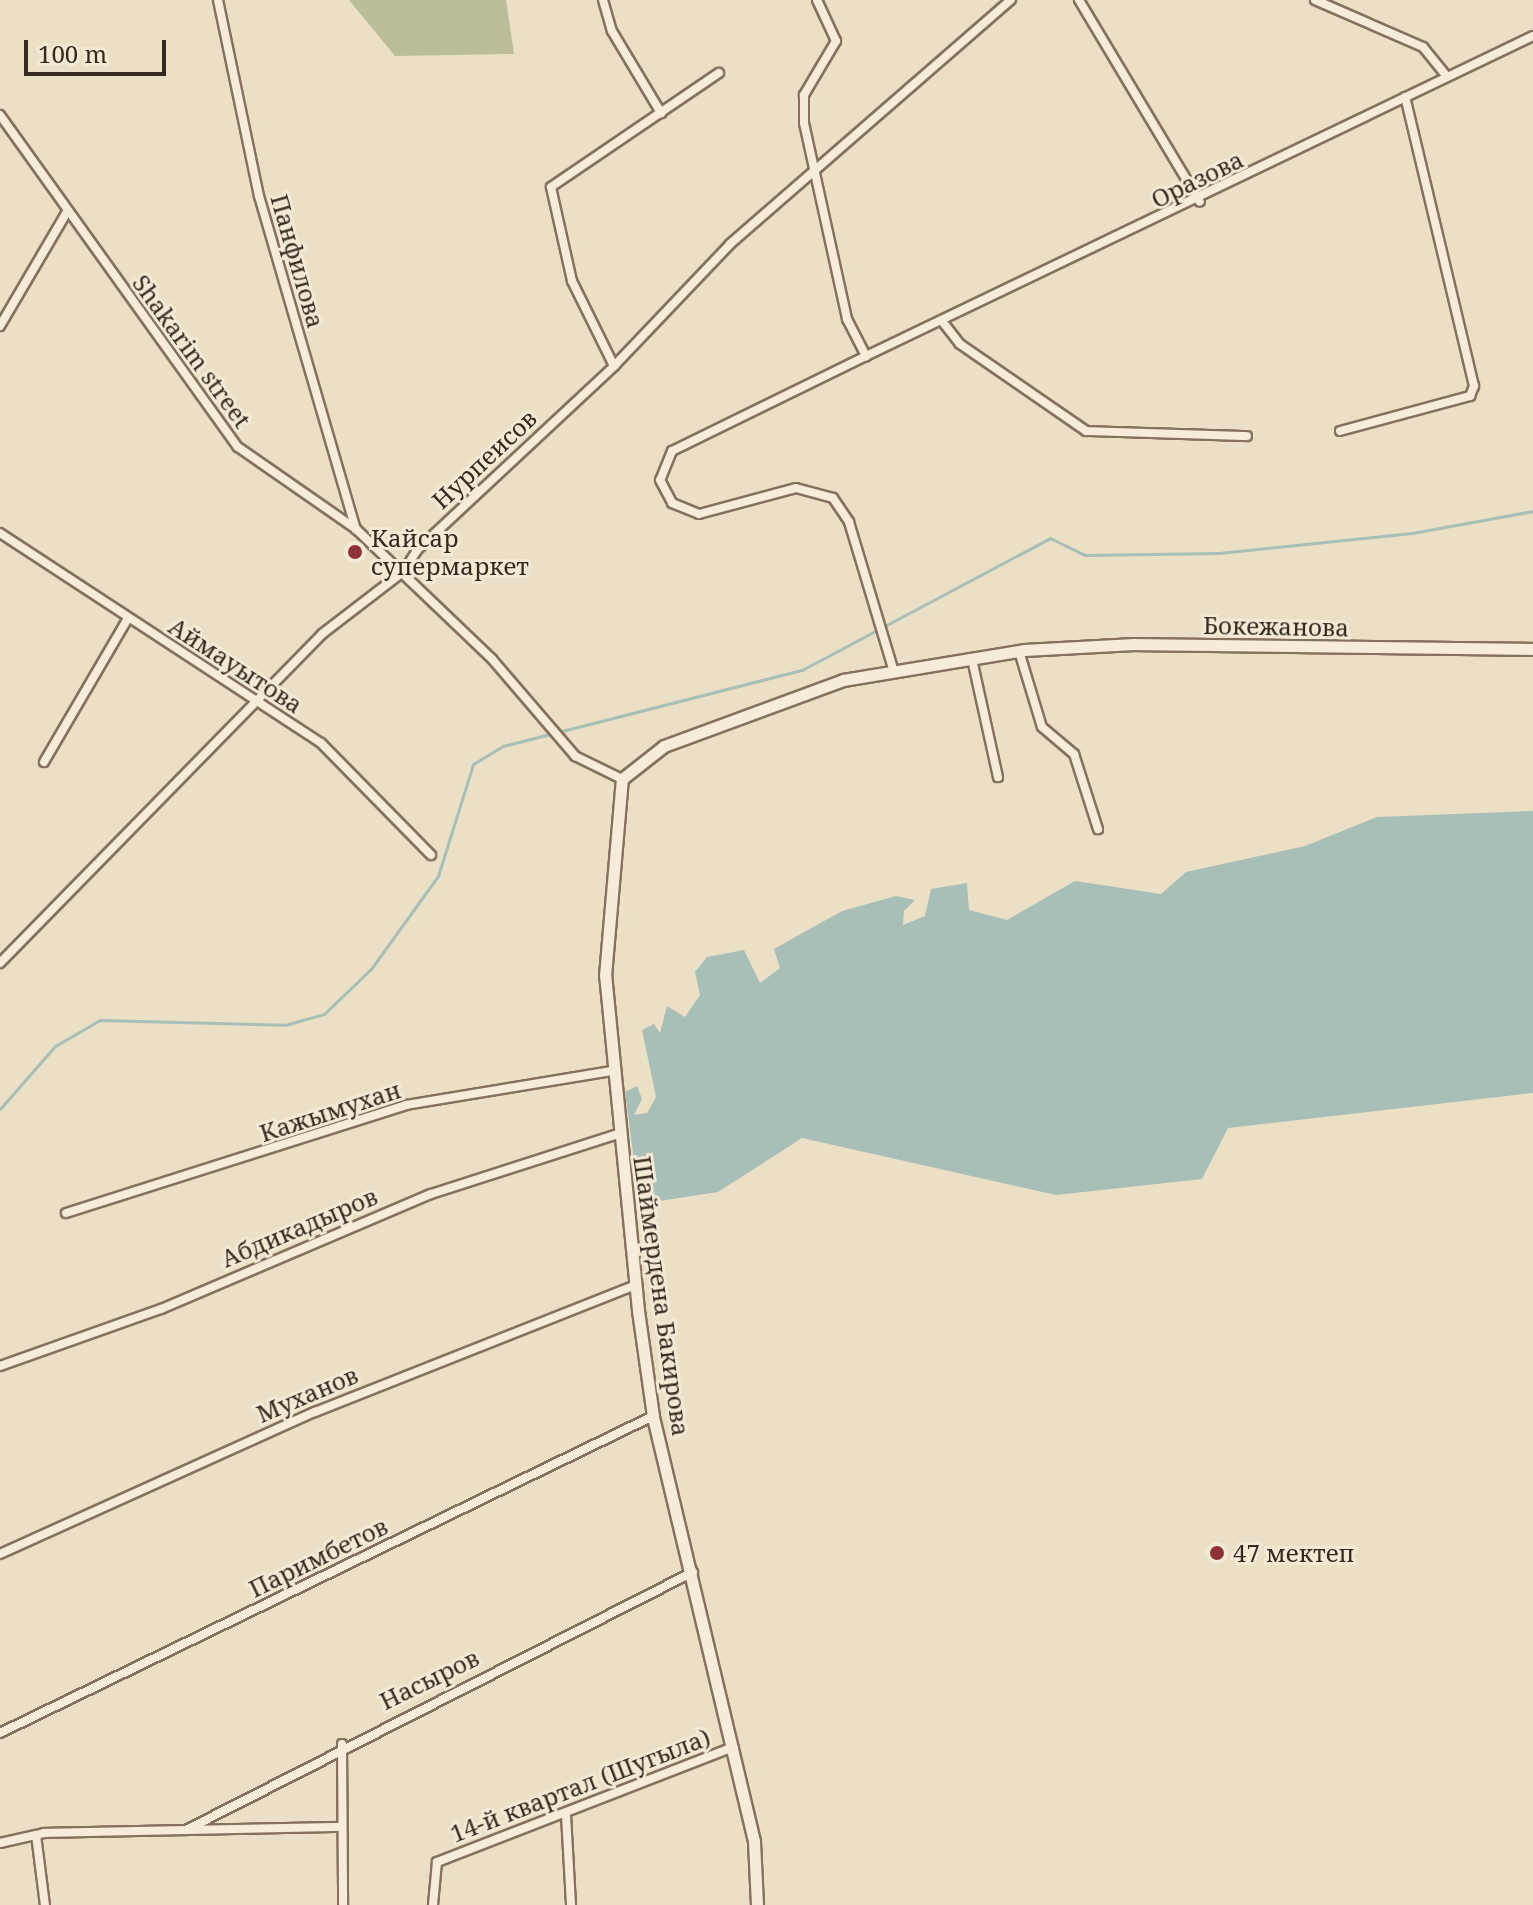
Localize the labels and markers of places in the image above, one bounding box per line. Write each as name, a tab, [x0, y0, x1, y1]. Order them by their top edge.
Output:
place label: Кайсар супермаркет	[371, 524, 529, 580]
marker: Кайсар супермаркет	[346, 543, 364, 561]
place label: 47 мектеп	[1233, 1539, 1354, 1567]
marker: 47 мектеп	[1208, 1544, 1226, 1562]

